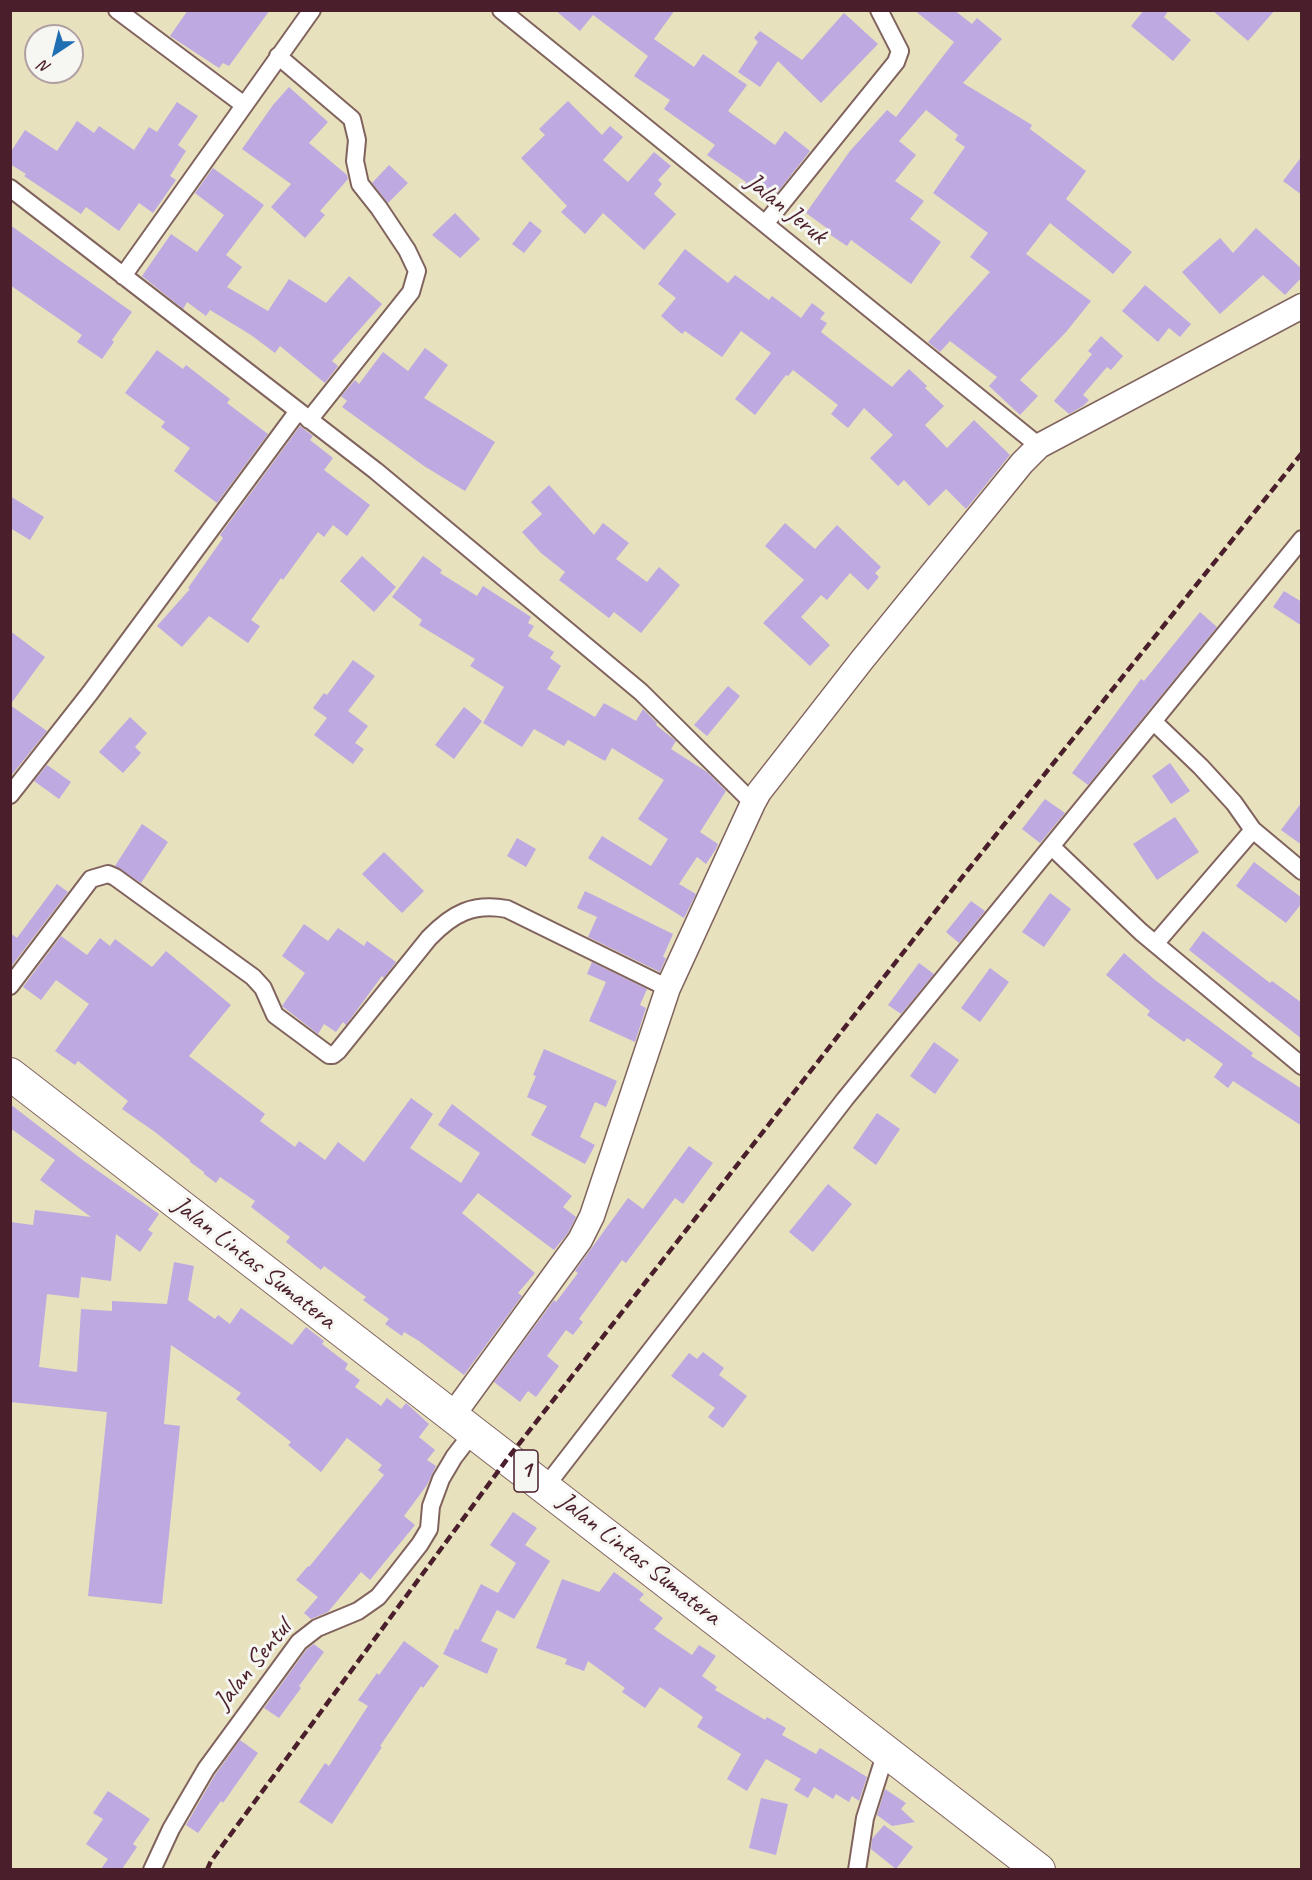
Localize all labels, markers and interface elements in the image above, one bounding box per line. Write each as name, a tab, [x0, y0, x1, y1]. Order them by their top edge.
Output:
north arrow	[24, 24, 84, 84]
text: N	[35, 56, 55, 78]
street label: Jalan Jeruk	[739, 167, 833, 251]
street label: Jalan Lintas Sumatera	[166, 1190, 342, 1336]
road number: 1	[514, 1450, 538, 1492]
street label: Jalan Lintas Sumatera	[551, 1486, 727, 1632]
street label: Jalan Sentul	[207, 1614, 299, 1716]

